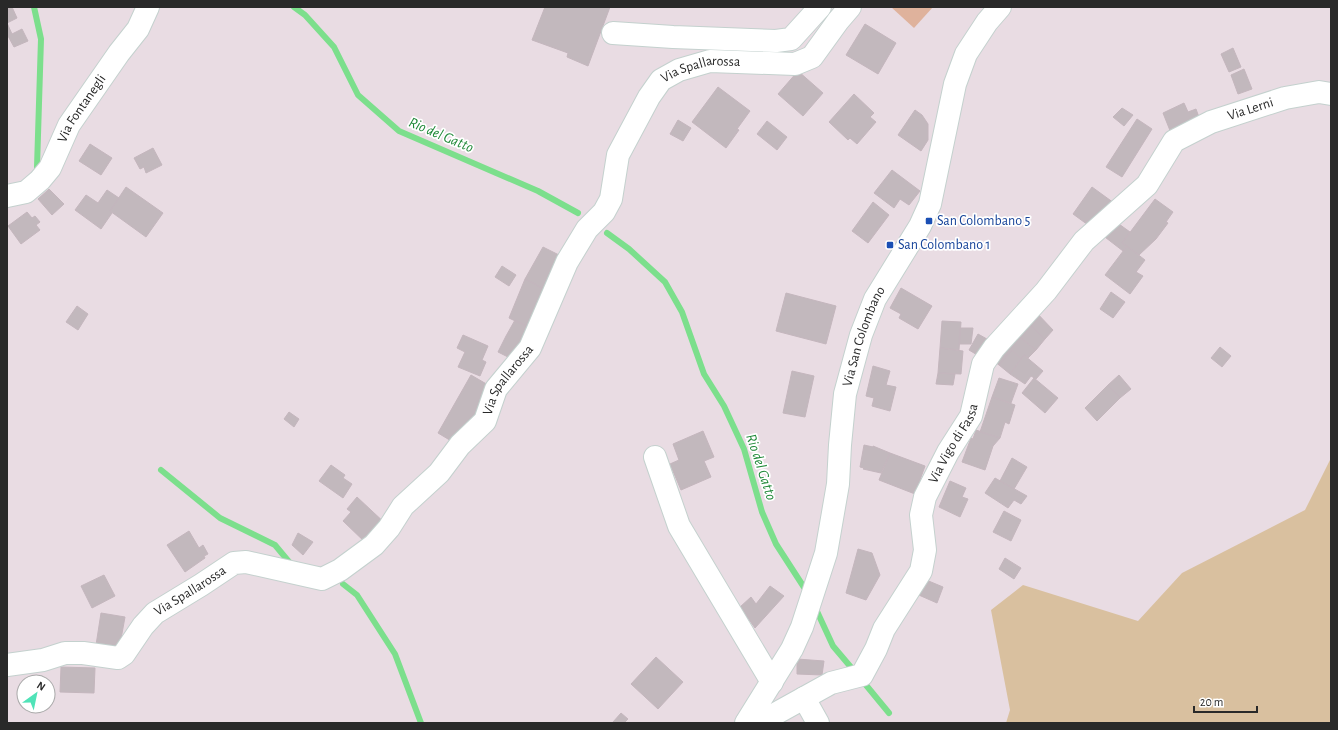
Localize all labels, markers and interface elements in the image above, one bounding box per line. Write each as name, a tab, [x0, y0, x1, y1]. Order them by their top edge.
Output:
street label: Via Spallarossa	[659, 54, 741, 85]
street label: Via Fontanegli	[55, 72, 109, 145]
street label: Via Lerni	[1226, 95, 1275, 123]
water label: Rio del Gatto	[406, 115, 476, 155]
place label: San Colombano 5	[937, 214, 1030, 228]
marker: San Colombano 5	[924, 216, 934, 226]
place label: San Colombano 1	[898, 238, 990, 252]
marker: San Colombano 1	[885, 240, 895, 250]
street label: Via San Colombano	[840, 284, 888, 388]
street label: Via Spallarossa	[481, 342, 537, 417]
street label: Via Vigo di Fassa	[926, 402, 981, 486]
water label: Rio del Gatto	[743, 432, 779, 502]
street label: Via Spallarossa	[152, 563, 229, 619]
north arrow	[16, 674, 56, 714]
text: N	[35, 679, 47, 693]
scale bar	[1194, 688, 1257, 714]
text: 20 m	[1200, 696, 1223, 708]

